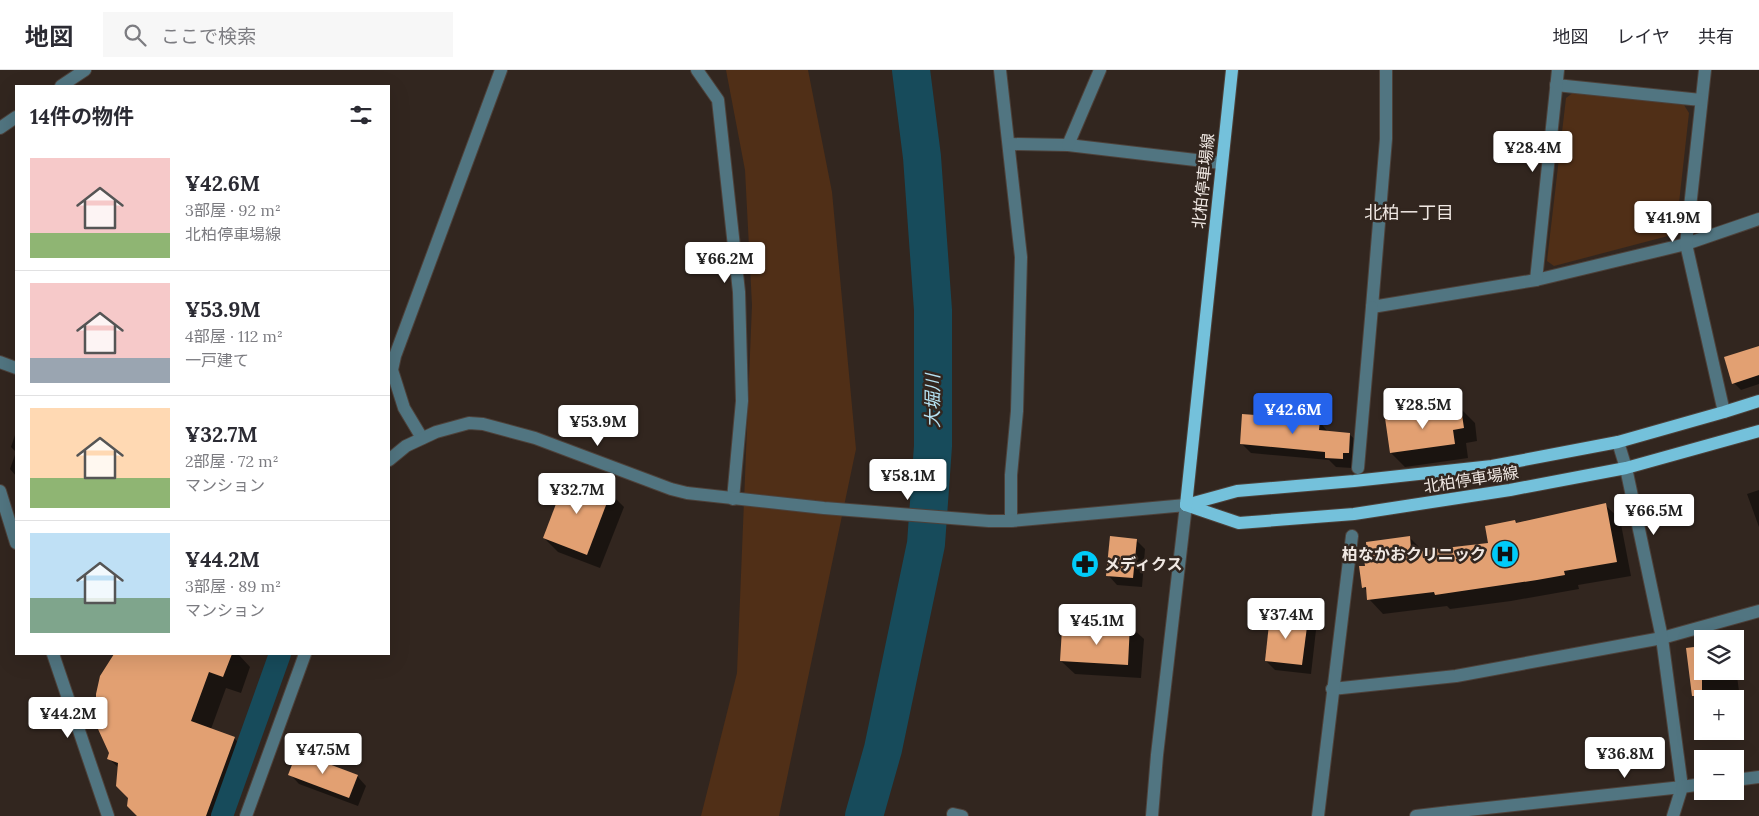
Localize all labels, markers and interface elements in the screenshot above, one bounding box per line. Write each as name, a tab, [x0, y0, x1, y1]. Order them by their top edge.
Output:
search box	[103, 12, 453, 57]
text: 地図	[25, 21, 73, 52]
icon: search	[121, 21, 149, 49]
text: ここで検索	[161, 24, 256, 48]
text: 地図	[1553, 25, 1589, 48]
text: レイヤ	[1617, 25, 1670, 48]
text: 共有	[1698, 25, 1734, 48]
icon: filters	[347, 101, 375, 129]
text: 14件の物件	[30, 103, 134, 130]
pin: ¥28.4M	[1492, 131, 1574, 173]
street label: 北柏停車場線	[1188, 132, 1218, 230]
text: ¥28.4M	[1504, 137, 1562, 157]
text: ¥42.6M	[185, 170, 260, 197]
icon: home	[70, 178, 130, 238]
text: 3部屋 · 92 m²	[185, 200, 281, 220]
pin: ¥41.9M	[1632, 200, 1714, 243]
district label: 北柏一丁目	[1364, 201, 1454, 224]
text: ¥41.9M	[1645, 207, 1701, 227]
text: 北柏停車場線	[185, 224, 281, 244]
pin: ¥66.2M	[684, 242, 766, 284]
text: ¥66.2M	[696, 248, 754, 268]
text: ¥53.9M	[185, 296, 261, 323]
icon: home	[70, 303, 130, 363]
text: 4部屋 · 112 m²	[185, 326, 283, 346]
text: 一戸建て	[185, 350, 249, 370]
water label: 大堀川	[921, 372, 944, 428]
pin: ¥28.5M	[1382, 388, 1464, 430]
pin: ¥42.6M	[1252, 392, 1334, 435]
text: ¥28.5M	[1394, 394, 1452, 414]
text: ¥42.6M	[1264, 399, 1322, 419]
pin: ¥53.9M	[557, 404, 639, 447]
text: ¥53.9M	[569, 411, 627, 431]
text: ¥32.7M	[185, 421, 258, 448]
icon: home	[70, 428, 130, 488]
text: 2部屋 · 72 m²	[185, 451, 279, 471]
pin: ¥58.1M	[867, 458, 949, 501]
street label: 北柏停車場線	[1422, 462, 1520, 496]
text: ¥58.1M	[880, 465, 936, 485]
pin: ¥32.7M	[536, 472, 618, 515]
text: マンション	[185, 475, 265, 495]
text: ¥32.7M	[549, 479, 605, 499]
pin: ¥66.5M	[1613, 494, 1695, 536]
text: ¥66.5M	[1625, 500, 1683, 520]
hospital icon: 柏なかおクリニック	[1490, 539, 1520, 569]
place label: 柏なかおクリニック	[1342, 544, 1486, 564]
text: ¥44.2M	[185, 546, 260, 573]
pharmacy icon: メディクス	[1070, 549, 1100, 579]
icon: home	[70, 553, 130, 613]
place label: メディクス	[1104, 554, 1182, 574]
text: 3部屋 · 89 m²	[185, 576, 281, 596]
pin: ¥37.4M	[1245, 598, 1327, 640]
text: マンション	[185, 600, 265, 620]
pin: ¥45.1M	[1056, 604, 1138, 646]
text: ¥37.4M	[1258, 604, 1314, 624]
text: ¥45.1M	[1070, 610, 1124, 630]
map controls	[1694, 630, 1744, 800]
button: layers	[1694, 630, 1744, 680]
button: +	[1694, 690, 1744, 740]
pin: ¥44.2M	[27, 696, 109, 739]
text: ¥44.2M	[39, 703, 97, 723]
pin: ¥47.5M	[282, 732, 364, 775]
pin: ¥36.8M	[1584, 736, 1666, 779]
text: ¥47.5M	[296, 739, 350, 759]
text: ¥36.8M	[1596, 743, 1654, 763]
button: −	[1694, 750, 1744, 800]

